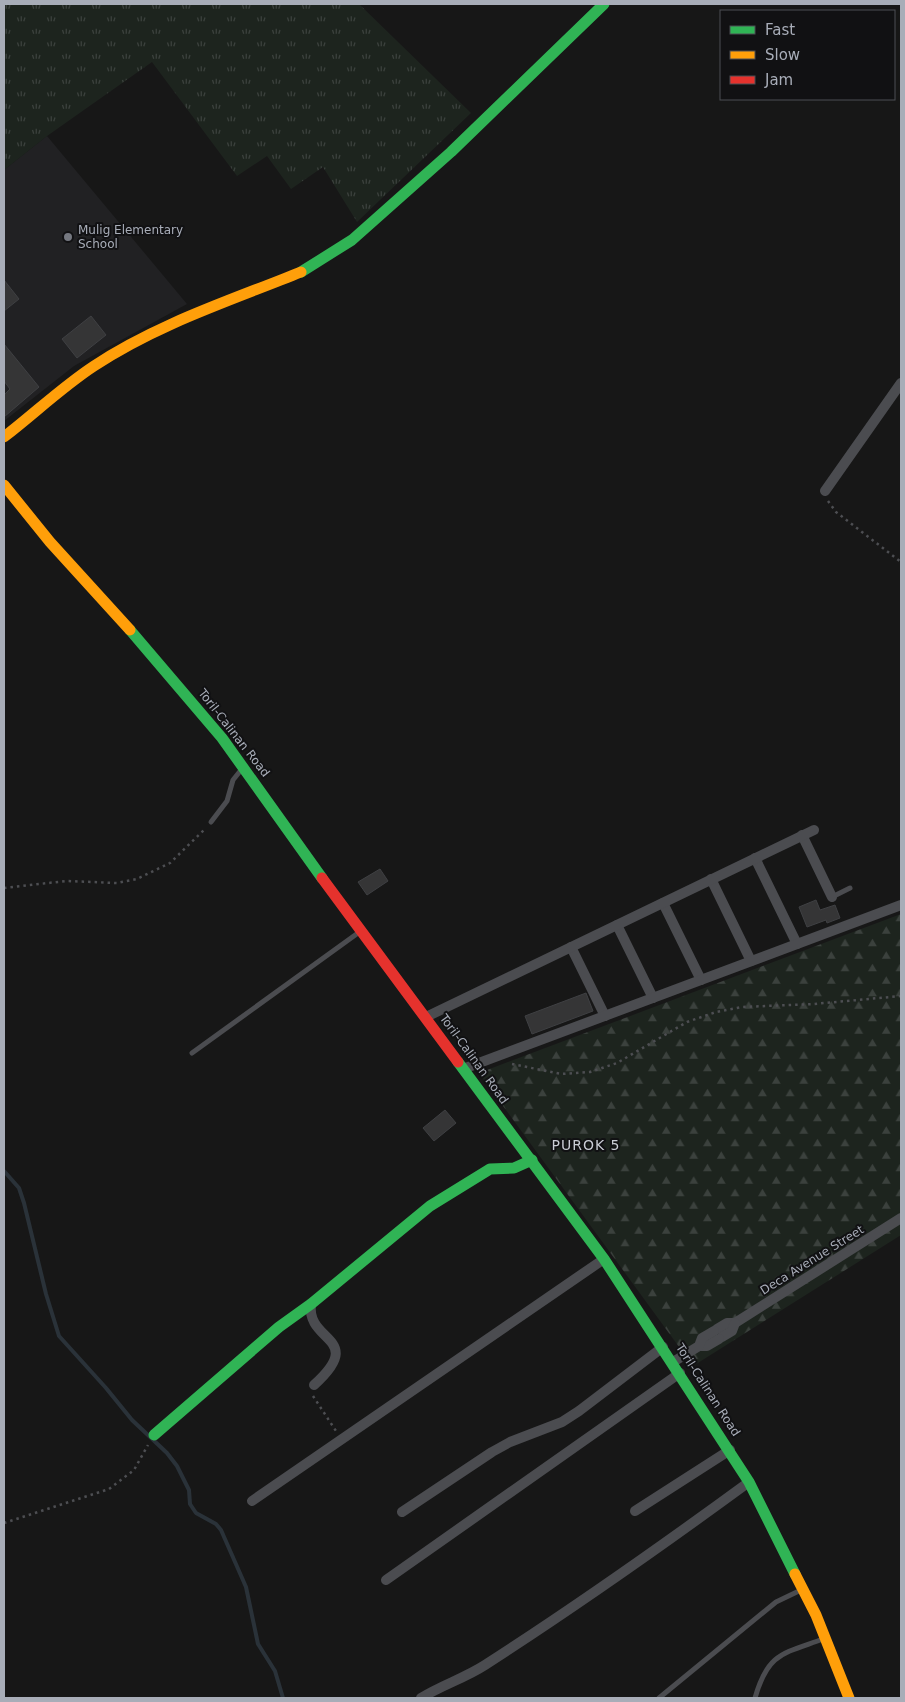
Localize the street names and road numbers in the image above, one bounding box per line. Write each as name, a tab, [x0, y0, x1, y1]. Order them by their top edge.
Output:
street label: Toril-Calinan Road	[195, 686, 273, 780]
street label: Toril-Calinan Road	[436, 1011, 511, 1107]
street label: Deca Avenue Street	[758, 1222, 867, 1298]
street label: Toril-Calinan Road	[672, 1340, 743, 1439]

